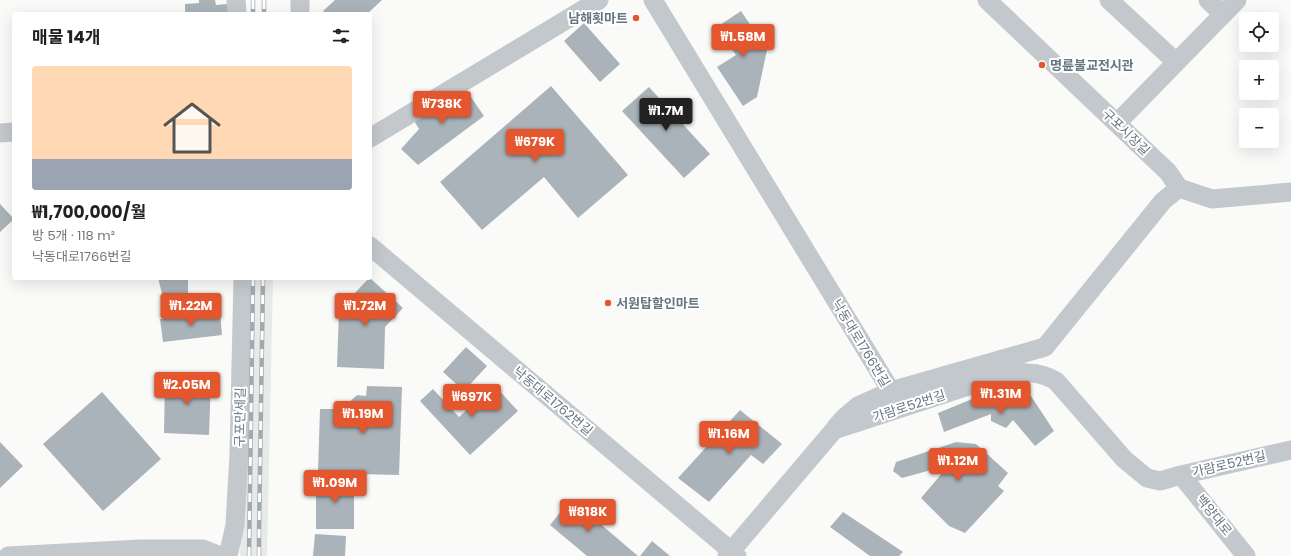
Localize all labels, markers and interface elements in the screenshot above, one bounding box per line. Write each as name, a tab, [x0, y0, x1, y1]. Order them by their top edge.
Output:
place label: 남해횟마트	[568, 9, 628, 28]
map controls	[1239, 12, 1279, 148]
button: locate	[1239, 12, 1279, 52]
marker: 남해횟마트	[631, 13, 641, 23]
pin: ₩1.58M	[710, 24, 776, 58]
text: 매물 14개	[32, 25, 100, 49]
icon: filters	[330, 25, 352, 47]
text: ₩1.58M	[720, 27, 766, 46]
place label: 명륜불교전시관	[1050, 56, 1134, 75]
marker: 명륜불교전시관	[1037, 60, 1047, 70]
button: +	[1239, 60, 1279, 100]
pin: ₩738K	[414, 91, 470, 125]
icon: home	[156, 92, 228, 164]
text: ₩738K	[422, 94, 462, 113]
pin: ₩1.7M	[638, 98, 694, 132]
text: ₩1.7M	[648, 101, 684, 120]
street label: 구포시장길	[1098, 104, 1154, 160]
button: −	[1239, 108, 1279, 148]
pin: ₩679K	[507, 129, 563, 163]
text: ₩679K	[515, 132, 555, 151]
text: ₩1,700,000/월	[32, 200, 146, 224]
text: 방 5개 · 118 m²	[32, 226, 115, 245]
text: 낙동대로1766번길	[32, 247, 132, 266]
pin: ₩1.22M	[158, 293, 224, 327]
pin: ₩1.72M	[332, 293, 398, 327]
place label: 서원탑할인마트	[616, 294, 700, 313]
street label: 낙동대로1766번길	[827, 295, 895, 391]
text: ₩1.22M	[169, 296, 213, 315]
text: ₩1.72M	[344, 296, 386, 315]
marker: 서원탑할인마트	[603, 298, 613, 308]
street label: 낙동대로1762번길	[509, 362, 597, 440]
pin: ₩2.05M	[154, 372, 220, 406]
text: ₩2.05M	[163, 375, 211, 394]
pin: ₩1.31M	[968, 381, 1034, 415]
pin: ₩697K	[444, 384, 500, 418]
text: ₩1.31M	[981, 384, 1021, 403]
street label: 가람로52번길	[870, 385, 948, 427]
street label: 구포만세길	[230, 387, 250, 447]
text: ₩697K	[452, 387, 492, 406]
pin: ₩1.19M	[330, 401, 396, 435]
text: ₩1.19M	[342, 404, 384, 423]
pin: ₩1.16M	[696, 421, 762, 455]
text: ₩1.16M	[708, 424, 750, 443]
street label: 가람로52번길	[1190, 446, 1268, 482]
pin: ₩1.12M	[925, 448, 991, 482]
text: ₩1.12M	[938, 451, 978, 470]
pin: ₩1.09M	[302, 470, 368, 504]
text: ₩1.09M	[313, 473, 357, 492]
street label: 백양대로	[1192, 490, 1236, 540]
pin: ₩818K	[560, 499, 616, 533]
text: ₩818K	[569, 502, 607, 521]

